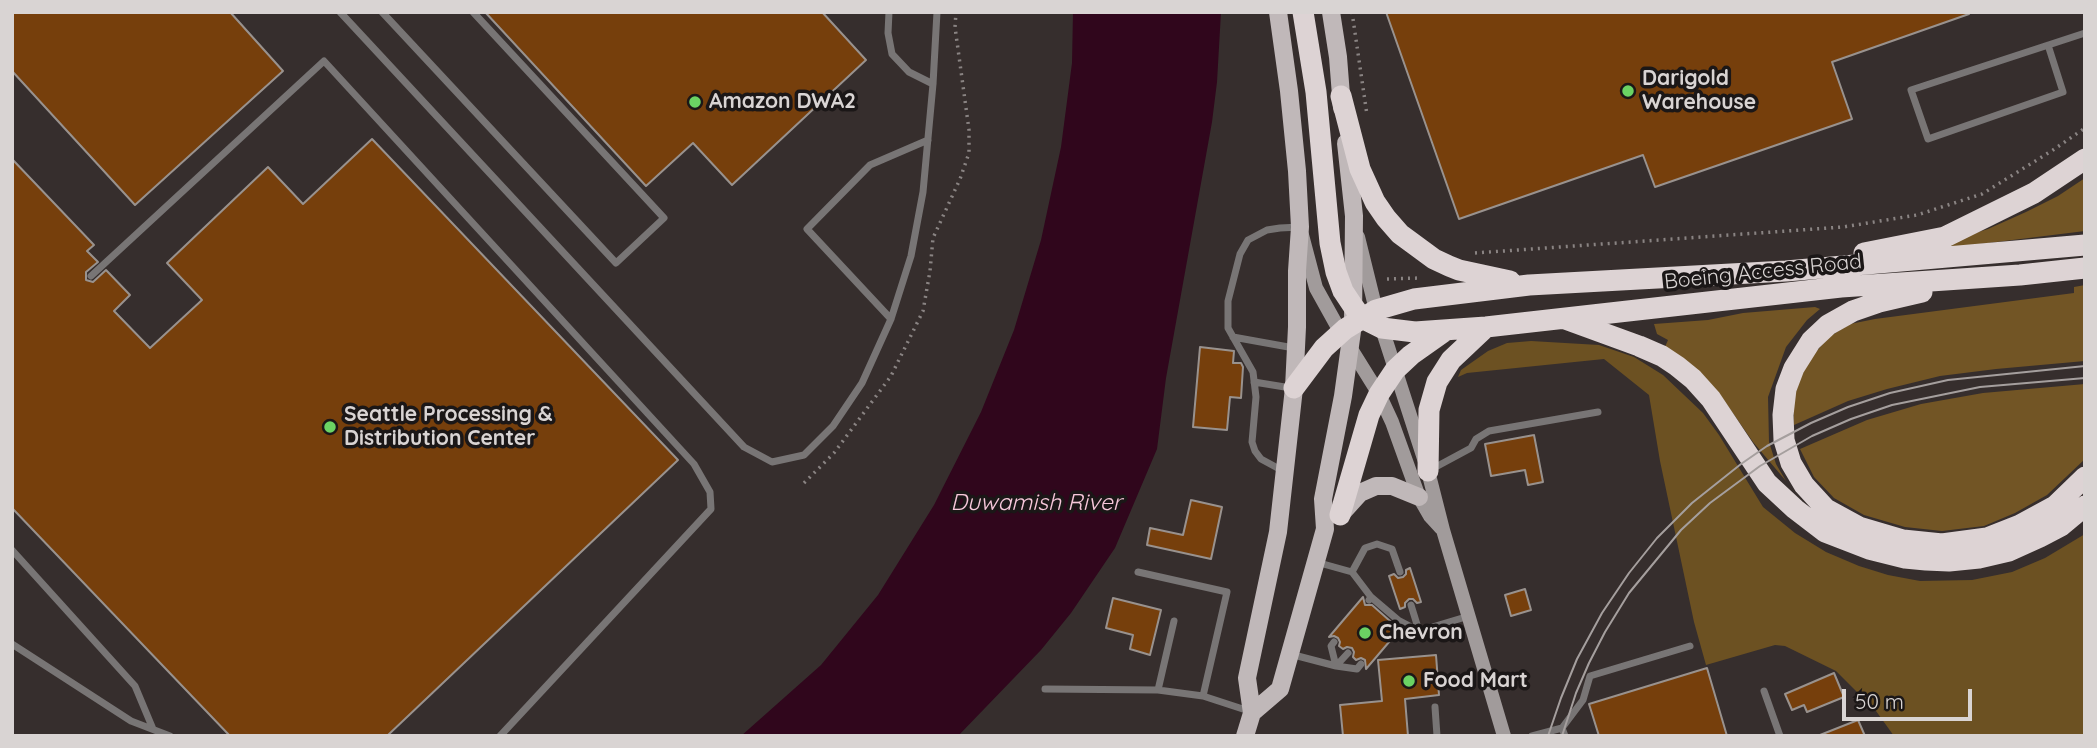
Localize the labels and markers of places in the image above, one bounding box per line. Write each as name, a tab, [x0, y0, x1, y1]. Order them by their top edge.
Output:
place label: Darigold Warehouse	[1642, 66, 1756, 116]
marker: Darigold Warehouse	[1620, 83, 1636, 99]
place label: Amazon DWA2	[709, 89, 856, 115]
marker: Amazon DWA2	[687, 94, 703, 110]
place label: Seattle Processing & Distribution Center	[344, 402, 553, 452]
marker: Seattle Processing & Distribution Center	[322, 419, 338, 435]
place label: Chevron	[1379, 620, 1463, 646]
marker: Chevron	[1357, 625, 1373, 641]
place label: Food Mart	[1423, 668, 1528, 694]
marker: Food Mart	[1401, 673, 1417, 689]

